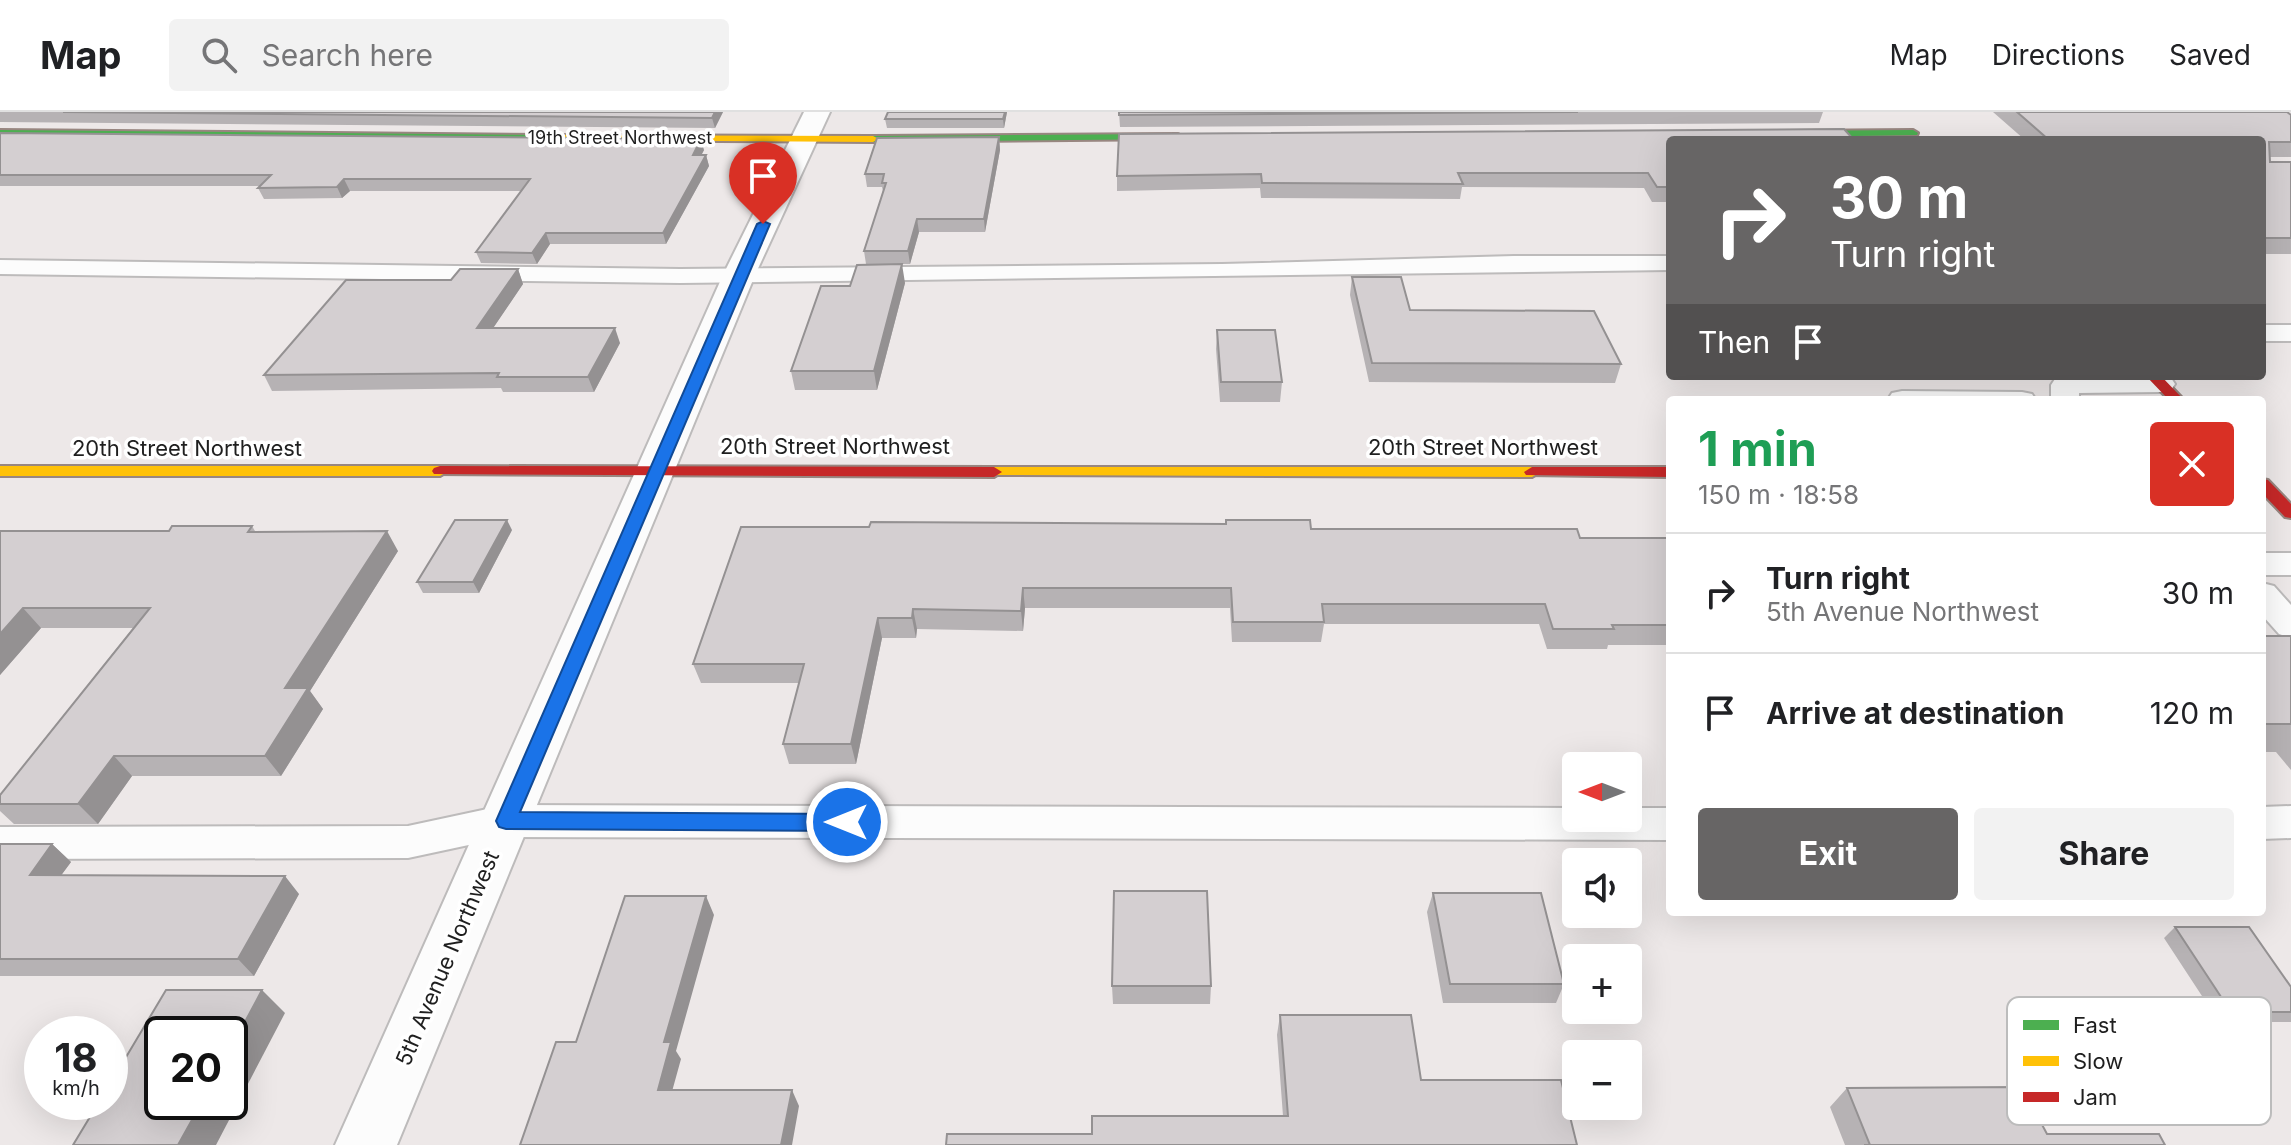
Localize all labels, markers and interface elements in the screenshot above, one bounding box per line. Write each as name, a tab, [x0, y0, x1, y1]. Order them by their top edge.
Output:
search box	[169, 19, 729, 91]
text: Map	[40, 32, 121, 78]
icon: search	[197, 33, 241, 77]
text: Search here	[261, 37, 433, 73]
text: Map	[1889, 38, 1948, 72]
text: Directions	[1992, 38, 2125, 72]
text: Saved	[2169, 38, 2251, 72]
street label: 19th Street Northwest	[528, 127, 712, 148]
pin	[729, 142, 797, 224]
icon: arrive	[741, 154, 785, 198]
text: 30 m	[1830, 164, 1968, 232]
icon: right	[1698, 168, 1802, 272]
text: Turn right	[1830, 232, 1995, 276]
icon: arrive	[1786, 320, 1830, 364]
text: Then	[1698, 324, 1770, 360]
text: 1 min	[1698, 419, 1817, 478]
button: close	[2150, 422, 2234, 506]
street label: 20th Street Northwest	[720, 433, 950, 459]
street label: 20th Street Northwest	[1368, 434, 1598, 460]
street label: 20th Street Northwest	[72, 435, 302, 461]
text: 150 m · 18:58	[1698, 479, 1859, 510]
text: Turn right	[1766, 560, 1910, 596]
icon: right	[1698, 571, 1742, 615]
text: 30 m	[2162, 575, 2234, 611]
text: 5th Avenue Northwest	[1766, 596, 2039, 627]
icon: arrive	[1698, 691, 1742, 735]
text: Arrive at destination	[1766, 695, 2064, 731]
text: 120 m	[2150, 695, 2234, 731]
north arrow	[1562, 752, 1642, 832]
map controls	[1562, 752, 1642, 1120]
position arrow	[805, 780, 889, 864]
button: Exit	[1698, 808, 1958, 900]
button: Share	[1974, 808, 2234, 900]
street label: 5th Avenue Northwest	[390, 847, 504, 1069]
button: sound	[1562, 848, 1642, 928]
button: +	[1562, 944, 1642, 1024]
legend	[2007, 997, 2271, 1125]
text: Fast	[2073, 1012, 2117, 1038]
speed limit sign: 20	[144, 1016, 248, 1120]
text: 18	[54, 1033, 98, 1082]
button: −	[1562, 1040, 1642, 1120]
text: Slow	[2073, 1048, 2123, 1074]
text: km/h	[52, 1076, 100, 1100]
text: Jam	[2073, 1084, 2117, 1110]

